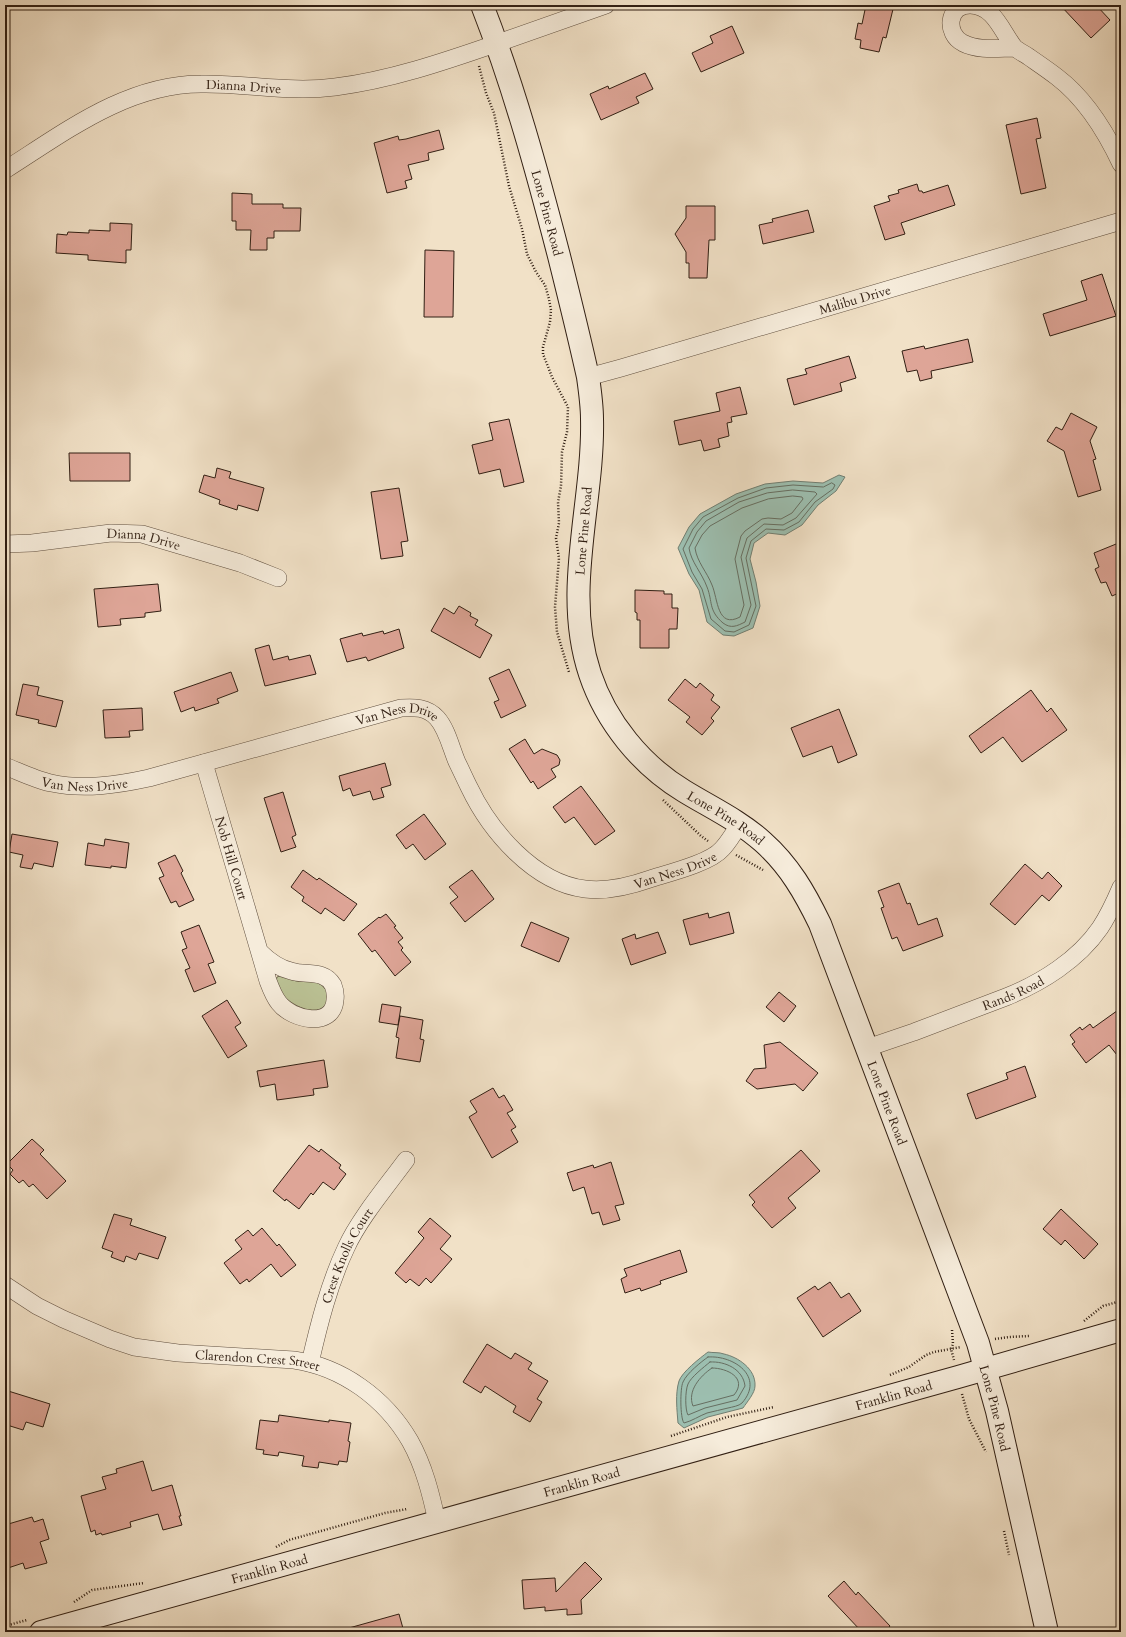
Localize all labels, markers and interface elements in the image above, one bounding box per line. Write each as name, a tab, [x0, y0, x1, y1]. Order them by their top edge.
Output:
street label: Dianna Drive	[206, 76, 282, 98]
street label: Lone Pine Road	[526, 168, 567, 258]
street label: Malibu Drive	[817, 281, 893, 319]
street label: Lone Pine Road	[571, 486, 597, 576]
street label: Dianna Drive	[106, 525, 183, 555]
street label: Van Ness Drive	[354, 699, 443, 730]
street label: Van Ness Drive	[39, 773, 130, 796]
street label: Lone Pine Road	[684, 787, 768, 849]
street label: Nob Hill Court	[210, 814, 252, 902]
street label: Van Ness Drive	[632, 848, 721, 894]
street label: Rands Road	[980, 972, 1047, 1015]
street label: Lone Pine Road	[862, 1059, 911, 1148]
street label: Crest Knolls Court	[318, 1205, 377, 1306]
street label: Clarendon Crest Street	[194, 1346, 322, 1376]
street label: Lone Pine Road	[975, 1363, 1014, 1453]
street label: Franklin Road	[854, 1377, 934, 1415]
street label: Franklin Road	[541, 1463, 622, 1502]
street label: Franklin Road	[229, 1550, 310, 1589]

